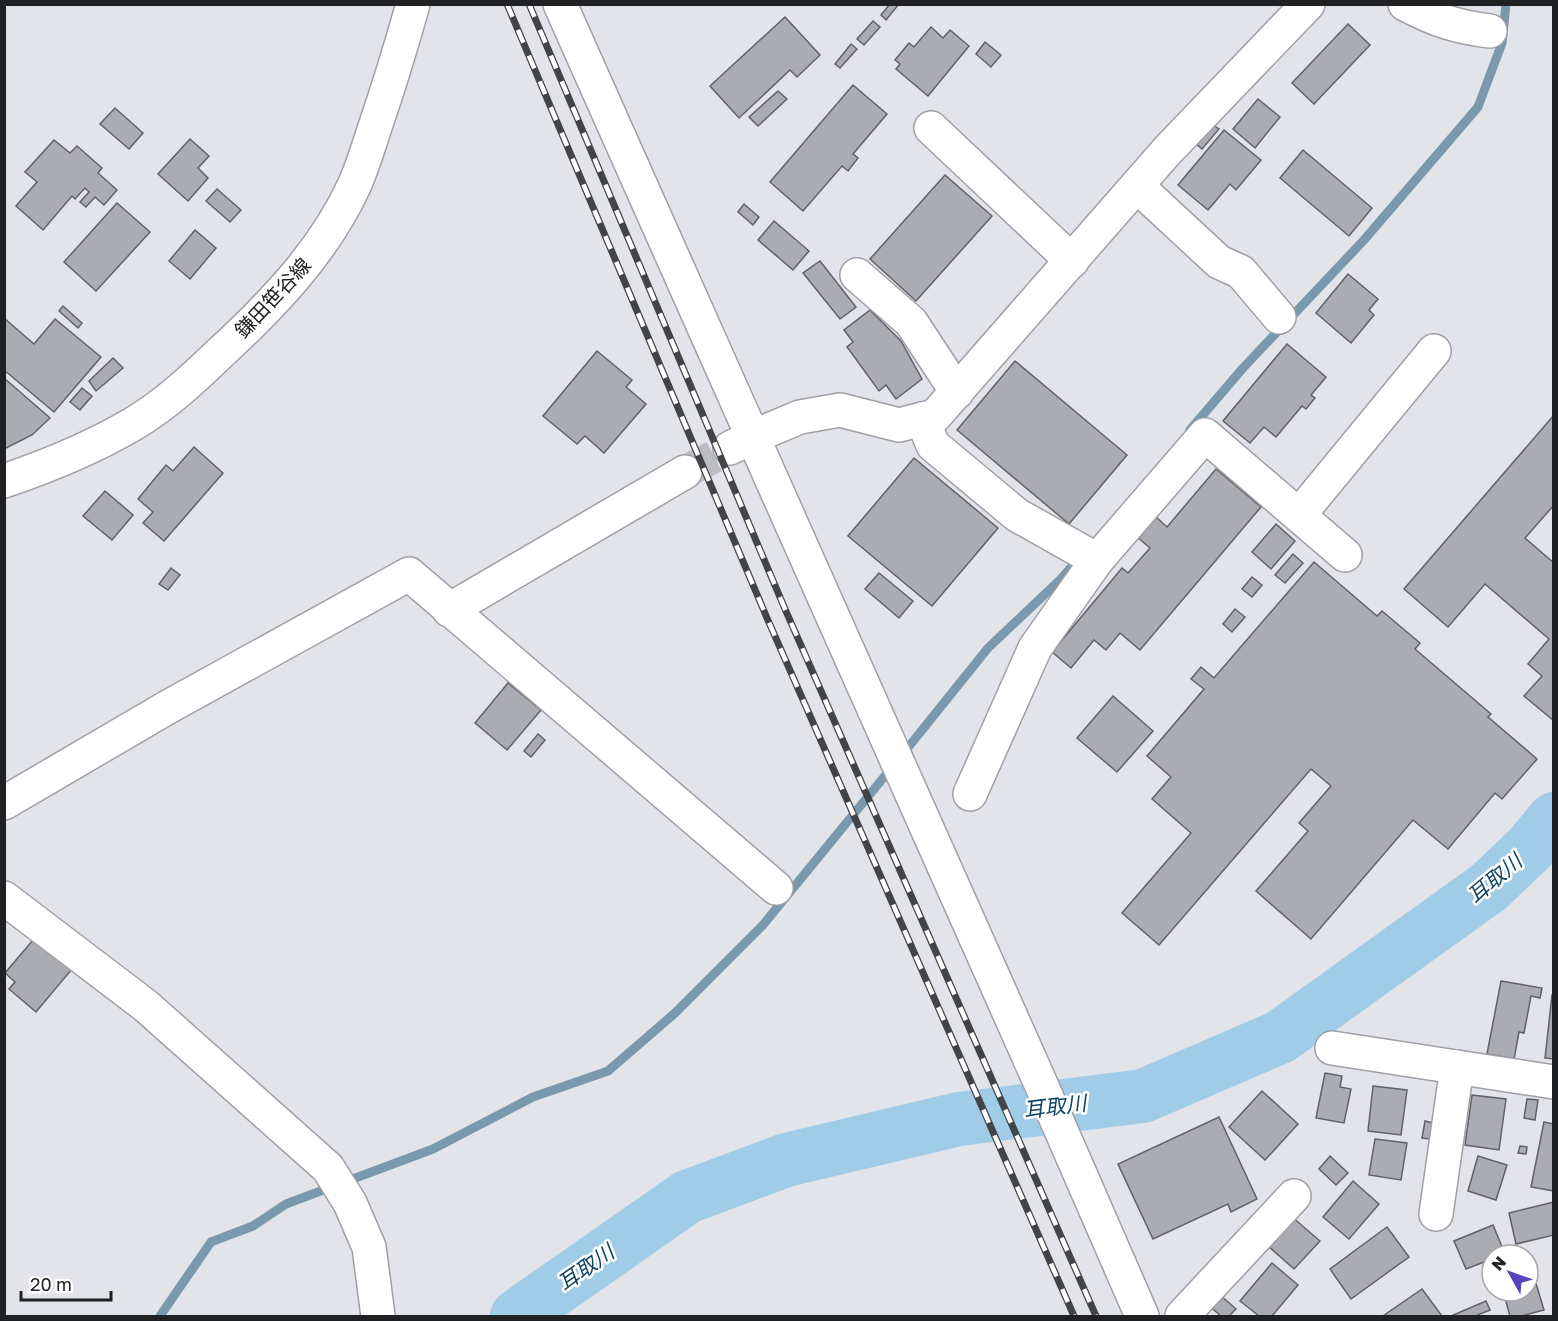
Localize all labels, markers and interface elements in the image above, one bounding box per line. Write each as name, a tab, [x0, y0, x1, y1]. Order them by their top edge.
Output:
street label: 鎌田笹谷線	[229, 253, 315, 342]
water label: 耳取川	[1462, 847, 1528, 908]
water label: 耳取川	[1022, 1089, 1090, 1123]
water label: 耳取川	[552, 1237, 620, 1296]
north arrow	[1480, 1243, 1540, 1303]
text: N	[1487, 1252, 1510, 1274]
scale bar	[21, 1264, 111, 1302]
text: 20 m	[30, 1273, 72, 1295]

